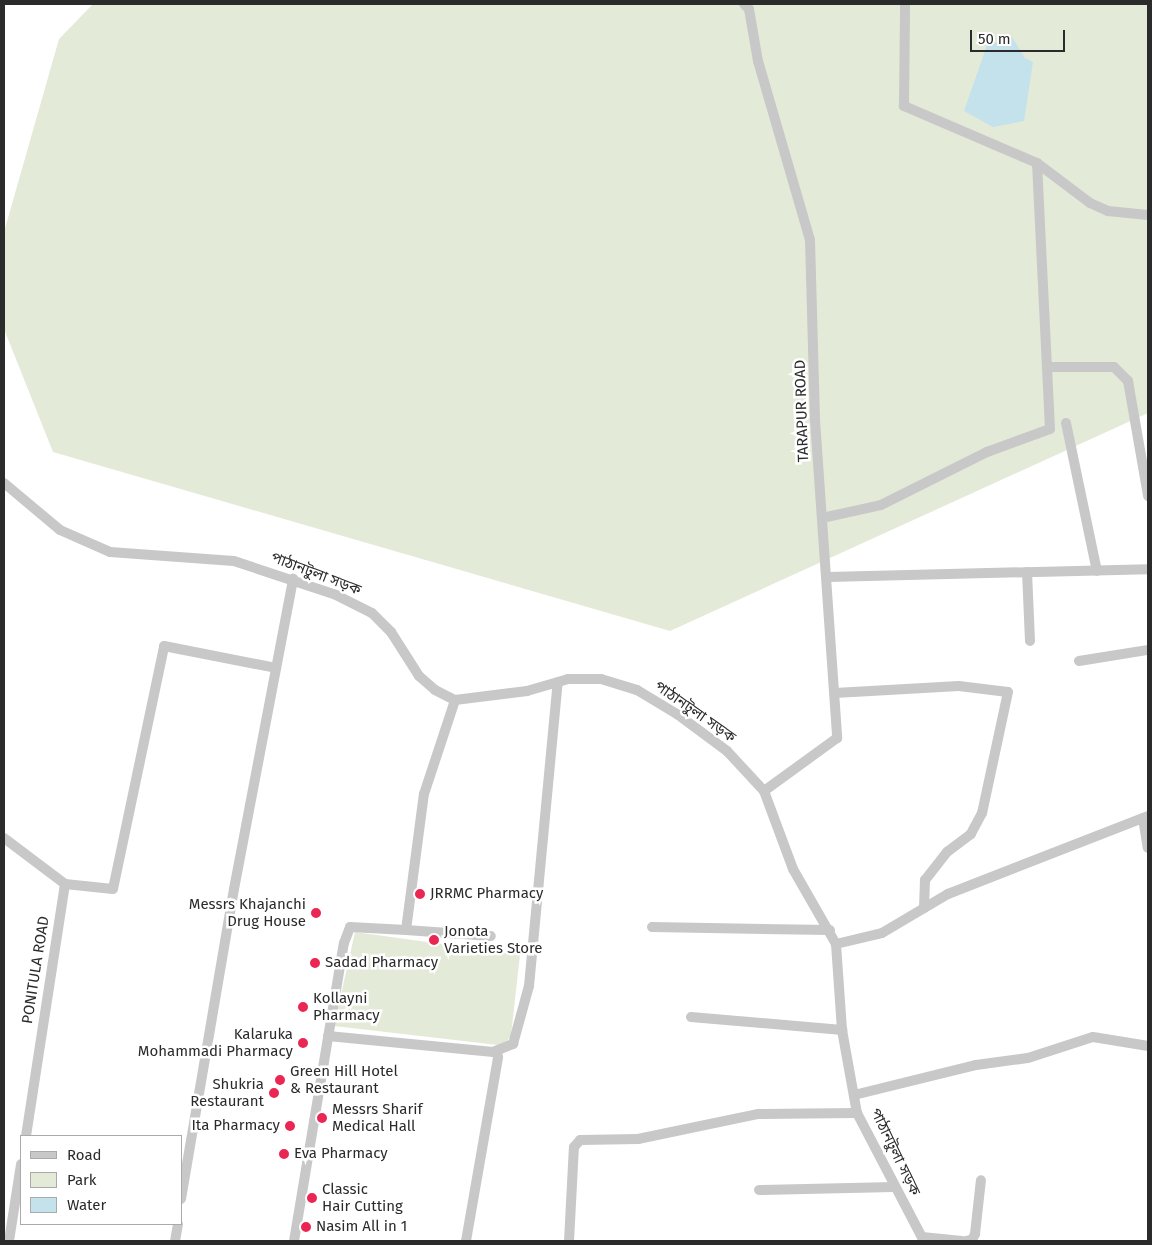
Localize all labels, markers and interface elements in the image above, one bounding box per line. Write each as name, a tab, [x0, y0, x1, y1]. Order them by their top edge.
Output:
scale bar	[972, 20, 1067, 52]
text: 50 m	[978, 30, 1011, 48]
street label: TARAPUR ROAD	[791, 360, 813, 462]
street label: পাঠানটুলা সড়ক	[268, 549, 364, 599]
street label: পাঠানটুলা সড়ক	[651, 677, 739, 747]
place label: JRRMC Pharmacy	[430, 885, 543, 903]
marker: JRRMC Pharmacy	[414, 888, 426, 900]
place label: Messrs Khajanchi Drug House	[189, 895, 306, 930]
marker: Messrs Khajanchi Drug House	[310, 907, 322, 919]
street label: PONITULA ROAD	[19, 915, 53, 1025]
place label: Jonota Varieties Store	[444, 922, 543, 957]
marker: Jonota Varieties Store	[428, 934, 440, 946]
place label: Sadad Pharmacy	[325, 954, 438, 972]
marker: Sadad Pharmacy	[309, 957, 321, 969]
place label: Kollayni Pharmacy	[313, 989, 380, 1024]
marker: Kollayni Pharmacy	[297, 1001, 309, 1013]
place label: Kalaruka Mohammadi Pharmacy	[138, 1025, 293, 1060]
marker: Kalaruka Mohammadi Pharmacy	[297, 1037, 309, 1049]
place label: Green Hill Hotel & Restaurant	[290, 1062, 398, 1097]
marker: Green Hill Hotel & Restaurant	[274, 1074, 286, 1086]
place label: Shukria Restaurant	[190, 1075, 264, 1110]
marker: Shukria Restaurant	[268, 1087, 280, 1099]
place label: Messrs Sharif Medical Hall	[332, 1100, 422, 1135]
street label: পাঠানটুলা সড়ক	[866, 1105, 924, 1199]
marker: Messrs Sharif Medical Hall	[316, 1112, 328, 1124]
place label: Ita Pharmacy	[191, 1117, 280, 1135]
marker: Ita Pharmacy	[284, 1120, 296, 1132]
legend	[20, 1135, 182, 1225]
place label: Eva Pharmacy	[294, 1145, 388, 1163]
text: Road	[67, 1146, 102, 1164]
marker: Eva Pharmacy	[278, 1148, 290, 1160]
text: Park	[67, 1171, 97, 1189]
place label: Classic Hair Cutting	[322, 1180, 403, 1215]
marker: Classic Hair Cutting	[306, 1192, 318, 1204]
text: Water	[67, 1196, 106, 1214]
place label: Nasim All in 1	[316, 1218, 407, 1236]
marker: Nasim All in 1	[300, 1221, 312, 1233]

